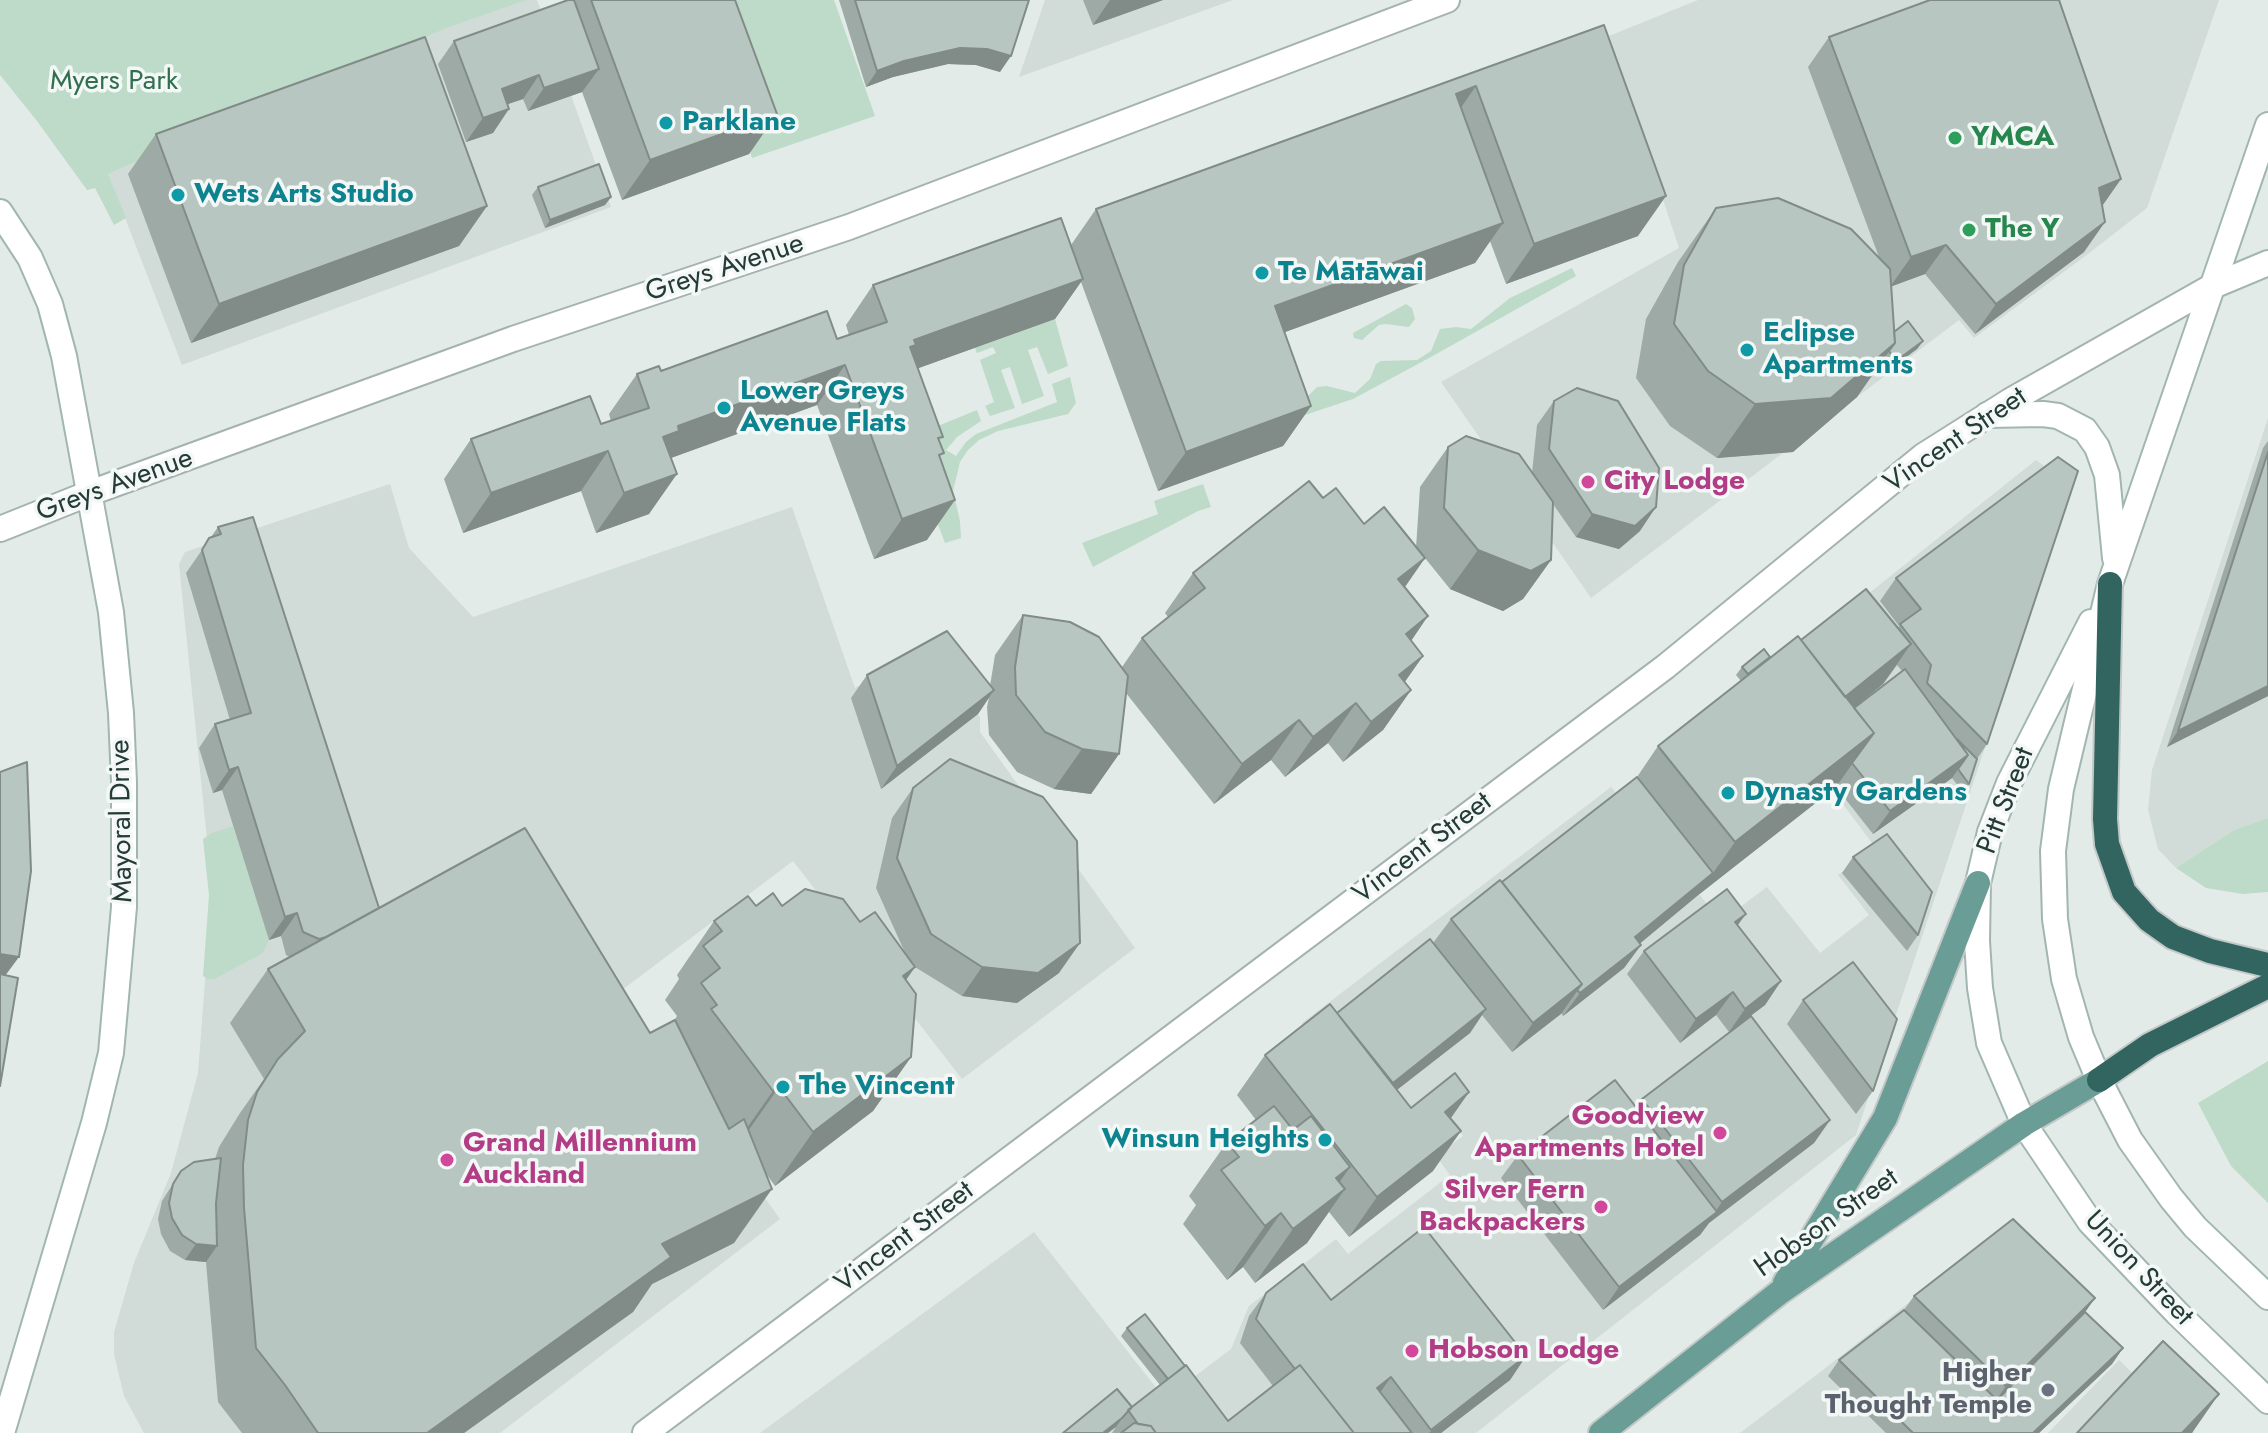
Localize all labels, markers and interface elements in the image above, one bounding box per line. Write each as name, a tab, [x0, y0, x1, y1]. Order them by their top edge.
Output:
park label: Myers Park	[50, 65, 178, 99]
place label: Parklane	[682, 106, 796, 140]
marker: Parklane	[657, 114, 675, 132]
place label: YMCA	[1971, 121, 2054, 155]
marker: YMCA	[1946, 129, 1964, 147]
place label: Wets Arts Studio	[194, 178, 414, 212]
marker: Wets Arts Studio	[169, 186, 187, 204]
place label: The Y	[1985, 213, 2060, 247]
marker: The Y	[1960, 221, 1978, 239]
street label: Greys Avenue	[642, 228, 808, 310]
place label: Te Mātāwai	[1278, 256, 1424, 290]
marker: Te Mātāwai	[1253, 264, 1271, 282]
place label: Eclipse Apartments	[1763, 317, 1913, 383]
marker: Eclipse Apartments	[1738, 341, 1756, 359]
place label: Lower Greys Avenue Flats	[740, 375, 906, 441]
street label: Vincent Street	[1878, 381, 2034, 501]
marker: Lower Greys Avenue Flats	[715, 399, 733, 417]
street label: Greys Avenue	[32, 442, 198, 530]
place label: City Lodge	[1604, 465, 1745, 499]
marker: City Lodge	[1579, 473, 1597, 491]
street label: Mayoral Drive	[105, 739, 141, 903]
street label: Pitt Street	[1971, 743, 2043, 859]
place label: Dynasty Gardens	[1744, 776, 1967, 810]
marker: Dynasty Gardens	[1719, 784, 1737, 802]
street label: Vincent Street	[1347, 786, 1499, 912]
place label: The Vincent	[799, 1070, 954, 1104]
marker: The Vincent	[774, 1078, 792, 1096]
place label: Goodview Apartments Hotel	[1474, 1100, 1704, 1166]
place label: Winsun Heights	[1102, 1123, 1309, 1157]
marker: Goodview Apartments Hotel	[1711, 1124, 1729, 1142]
place label: Grand Millennium Auckland	[463, 1127, 697, 1193]
marker: Winsun Heights	[1316, 1131, 1334, 1149]
marker: Grand Millennium Auckland	[438, 1151, 456, 1169]
street label: Hobson Street	[1749, 1162, 1905, 1286]
place label: Silver Fern Backpackers	[1419, 1174, 1585, 1240]
street label: Vincent Street	[829, 1175, 981, 1301]
marker: Silver Fern Backpackers	[1592, 1198, 1610, 1216]
street label: Union Street	[2076, 1205, 2200, 1333]
place label: Hobson Lodge	[1428, 1334, 1619, 1368]
marker: Hobson Lodge	[1403, 1342, 1421, 1360]
place label: Higher Thought Temple	[1825, 1357, 2032, 1423]
marker: Higher Thought Temple	[2039, 1381, 2057, 1399]

